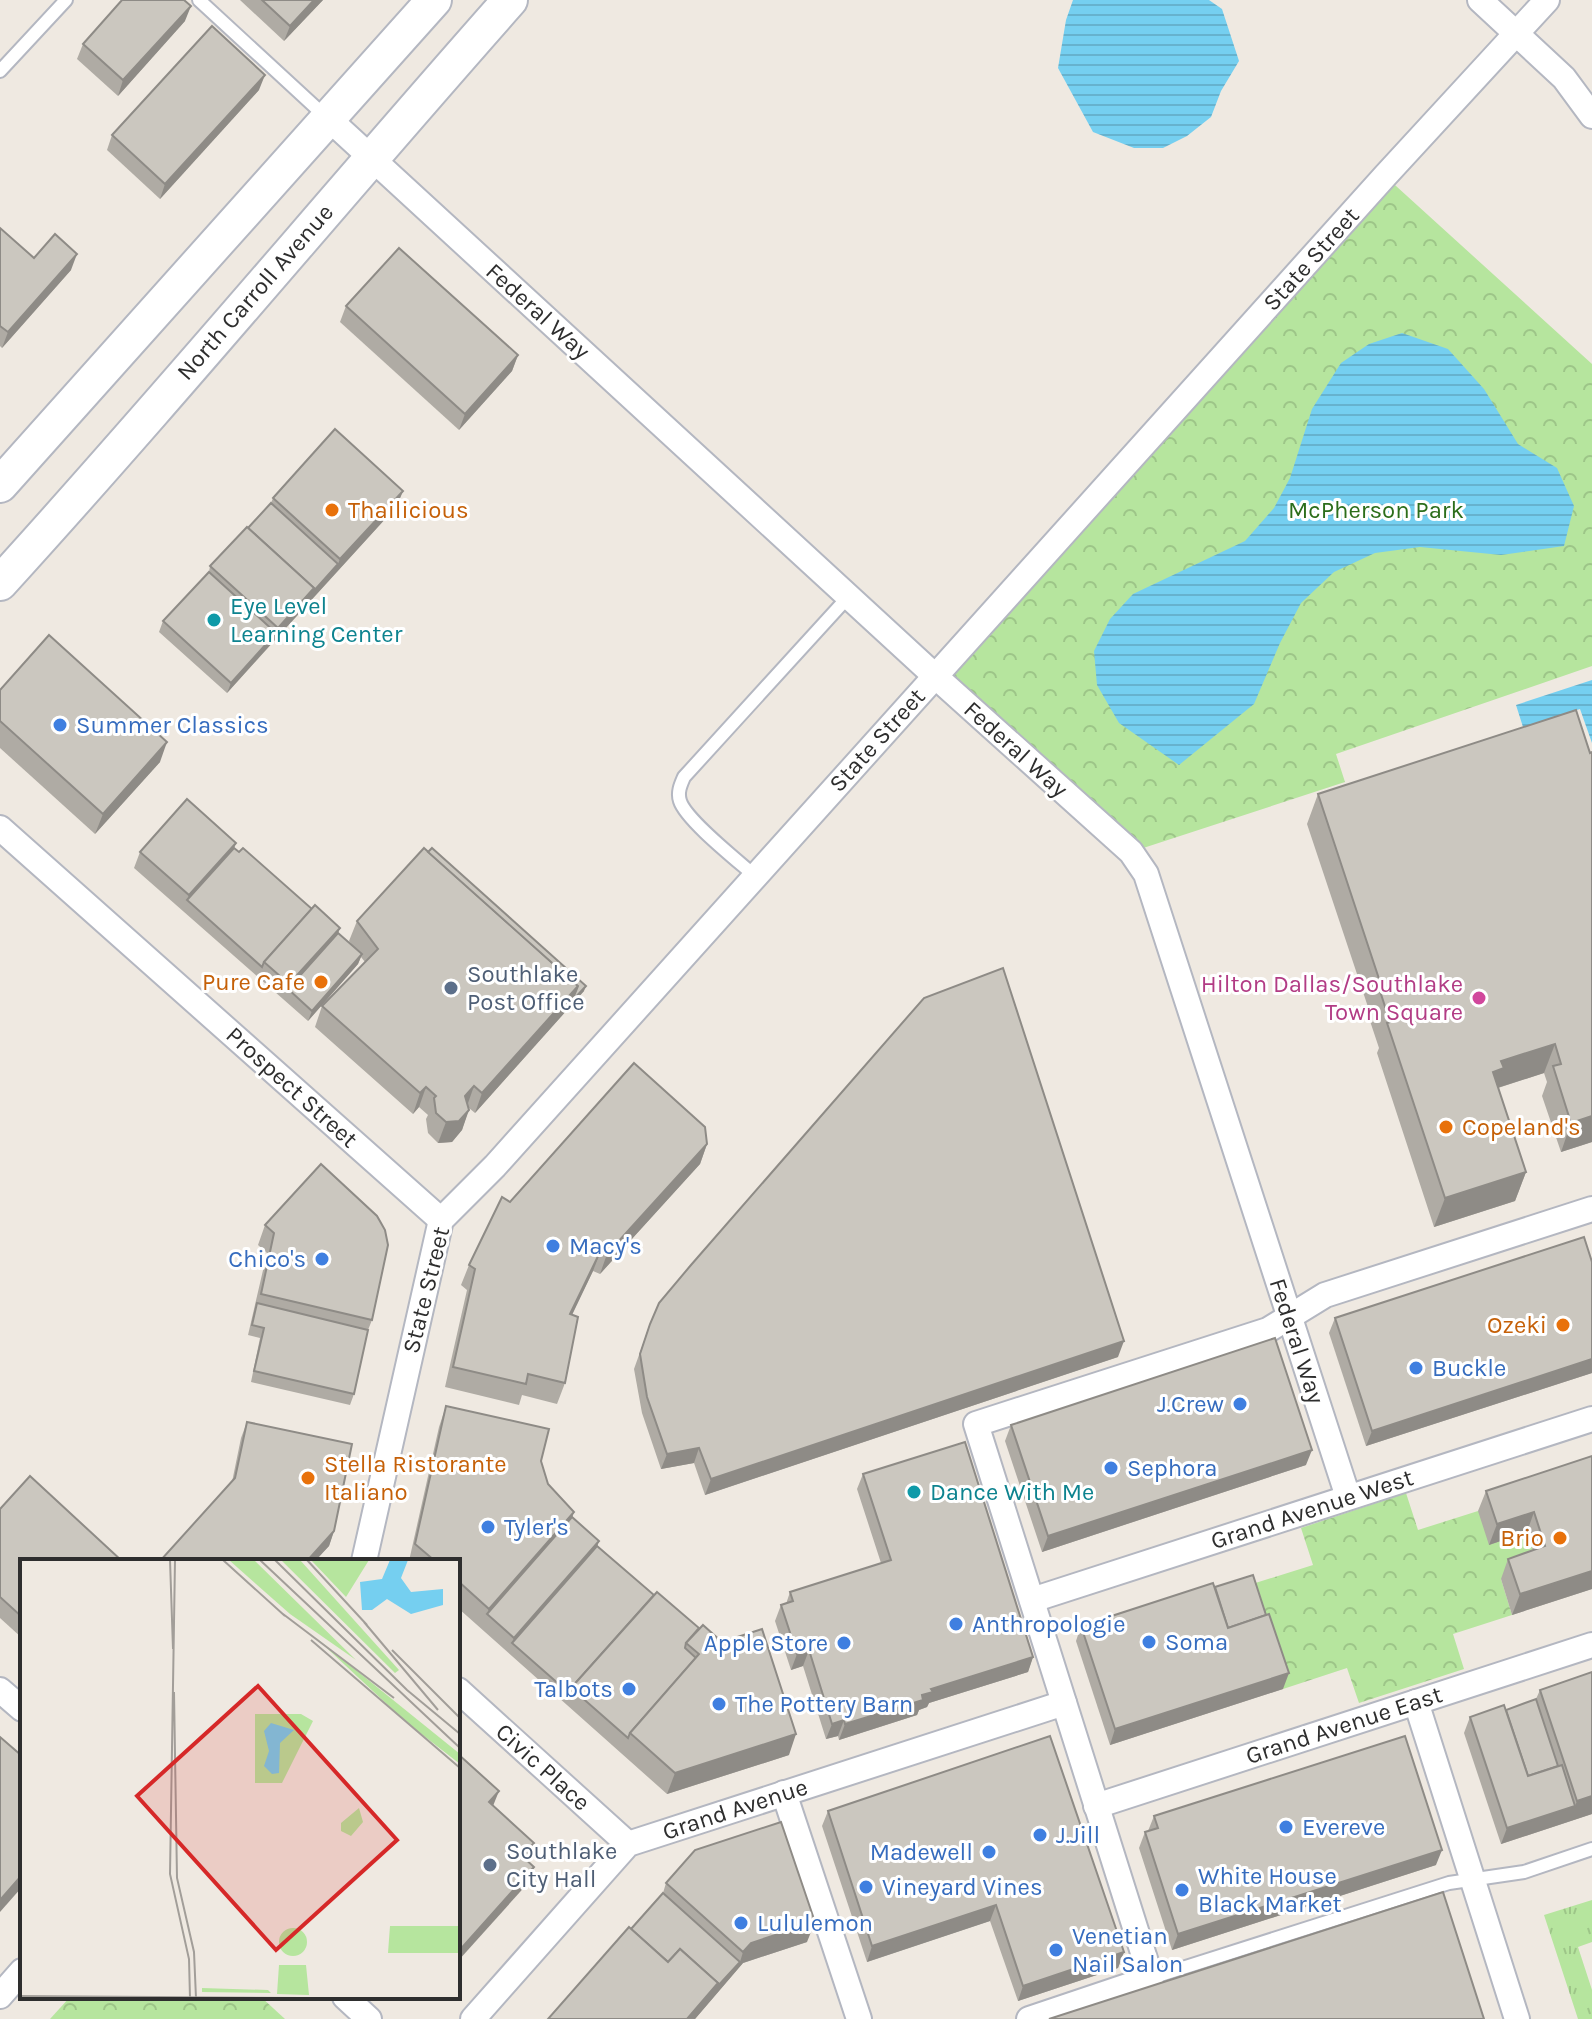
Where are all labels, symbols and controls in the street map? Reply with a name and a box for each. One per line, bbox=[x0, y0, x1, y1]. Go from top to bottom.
street label: North Carroll Avenue bbox=[171, 198, 339, 386]
street label: State Street bbox=[1257, 201, 1365, 317]
street label: Federal Way bbox=[480, 257, 596, 365]
place label: Thailicious bbox=[348, 496, 469, 524]
park label: McPherson Park bbox=[1288, 496, 1464, 524]
marker: Thailicious bbox=[323, 501, 341, 519]
place label: Eye Level Learning Center bbox=[230, 592, 403, 648]
marker: Eye Level Learning Center bbox=[205, 611, 223, 629]
street label: State Street bbox=[823, 682, 931, 798]
street label: Federal Way bbox=[958, 695, 1074, 803]
place label: Summer Classics bbox=[76, 711, 269, 739]
marker: Summer Classics bbox=[51, 716, 69, 734]
place label: Southlake Post Office bbox=[467, 960, 585, 1016]
place label: Pure Cafe bbox=[202, 968, 305, 996]
place label: Hilton Dallas/Southlake Town Square bbox=[1201, 970, 1463, 1026]
marker: Pure Cafe bbox=[312, 973, 330, 991]
marker: Southlake Post Office bbox=[442, 979, 460, 997]
marker: Hilton Dallas/Southlake Town Square bbox=[1470, 989, 1488, 1007]
street label: Prospect Street bbox=[221, 1021, 363, 1153]
place label: Copeland's bbox=[1462, 1113, 1581, 1141]
marker: Copeland's bbox=[1437, 1118, 1455, 1136]
street label: State Street bbox=[397, 1224, 455, 1356]
place label: Macy's bbox=[569, 1232, 642, 1260]
marker: Macy's bbox=[544, 1237, 562, 1255]
place label: Chico's bbox=[228, 1245, 306, 1273]
marker: Chico's bbox=[313, 1250, 331, 1268]
street label: Federal Way bbox=[1264, 1275, 1330, 1407]
place label: Ozeki bbox=[1487, 1311, 1547, 1339]
marker: Ozeki bbox=[1554, 1316, 1572, 1334]
place label: Buckle bbox=[1432, 1354, 1506, 1382]
marker: Buckle bbox=[1407, 1359, 1425, 1377]
place label: J.Crew bbox=[1157, 1390, 1224, 1418]
marker: J.Crew bbox=[1231, 1395, 1249, 1413]
place label: Stella Ristorante Italiano bbox=[324, 1450, 507, 1506]
place label: Sephora bbox=[1127, 1454, 1217, 1482]
marker: Sephora bbox=[1102, 1459, 1120, 1477]
street label: Grand Avenue West bbox=[1207, 1463, 1417, 1555]
marker: Stella Ristorante Italiano bbox=[299, 1469, 317, 1487]
place label: Dance With Me bbox=[930, 1478, 1094, 1506]
marker: Dance With Me bbox=[905, 1483, 923, 1501]
place label: Tyler's bbox=[504, 1513, 569, 1541]
marker: Tyler's bbox=[479, 1518, 497, 1536]
place label: Brio bbox=[1500, 1524, 1544, 1552]
marker: Brio bbox=[1551, 1529, 1569, 1547]
inset map bbox=[20, 1559, 460, 1999]
place label: Anthropologie bbox=[972, 1610, 1126, 1638]
marker: Anthropologie bbox=[947, 1615, 965, 1633]
place label: Soma bbox=[1165, 1628, 1228, 1656]
place label: Apple Store bbox=[704, 1629, 828, 1657]
marker: Soma bbox=[1140, 1633, 1158, 1651]
marker: Apple Store bbox=[835, 1634, 853, 1652]
place label: Talbots bbox=[534, 1675, 613, 1703]
marker: Talbots bbox=[620, 1680, 638, 1698]
street label: Grand Avenue East bbox=[1242, 1680, 1446, 1770]
place label: The Pottery Barn bbox=[735, 1690, 913, 1718]
marker: The Pottery Barn bbox=[710, 1695, 728, 1713]
street label: Civic Place bbox=[490, 1717, 596, 1817]
street label: Grand Avenue bbox=[659, 1772, 811, 1846]
place label: Evereve bbox=[1302, 1813, 1385, 1841]
marker: Evereve bbox=[1277, 1818, 1295, 1836]
place label: J.Jill bbox=[1056, 1821, 1100, 1849]
marker: J.Jill bbox=[1031, 1826, 1049, 1844]
place label: Southlake City Hall bbox=[506, 1837, 617, 1893]
place label: Madewell bbox=[870, 1838, 973, 1866]
marker: Madewell bbox=[980, 1843, 998, 1861]
marker: Southlake City Hall bbox=[481, 1856, 499, 1874]
place label: White House Black Market bbox=[1198, 1862, 1342, 1918]
place label: Vineyard Vines bbox=[882, 1873, 1043, 1901]
marker: Vineyard Vines bbox=[857, 1878, 875, 1896]
marker: White House Black Market bbox=[1173, 1881, 1191, 1899]
place label: Lululemon bbox=[757, 1909, 873, 1937]
marker: Lululemon bbox=[732, 1914, 750, 1932]
place label: Venetian Nail Salon bbox=[1072, 1922, 1183, 1978]
marker: Venetian Nail Salon bbox=[1047, 1941, 1065, 1959]

